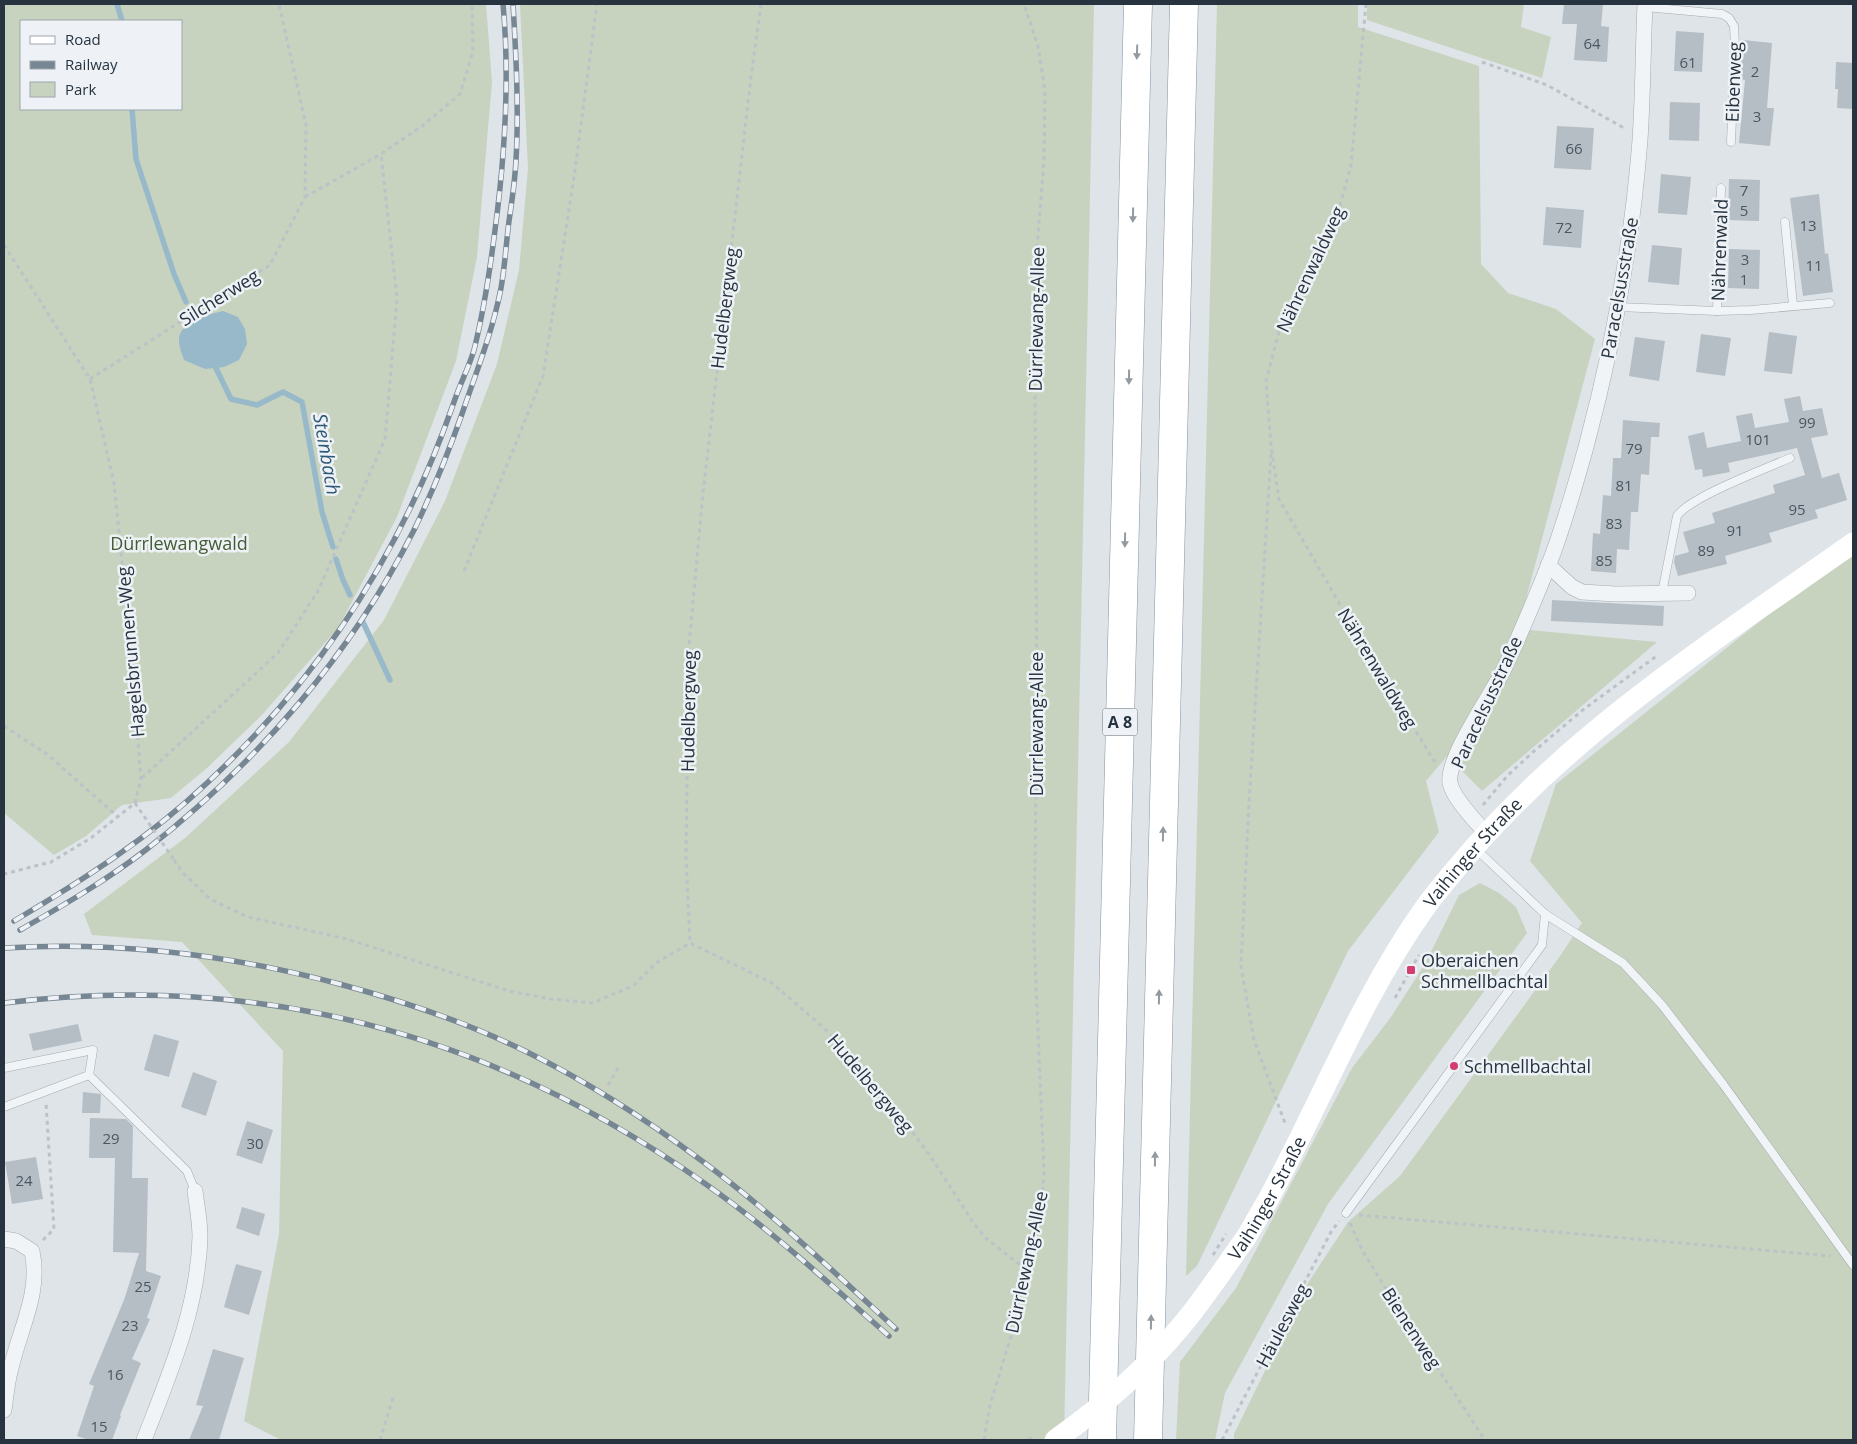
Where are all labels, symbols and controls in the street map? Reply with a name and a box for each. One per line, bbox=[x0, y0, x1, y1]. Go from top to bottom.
legend bbox=[20, 20, 182, 110]
text: Road bbox=[65, 29, 101, 49]
house number: 64 bbox=[1583, 33, 1601, 53]
street label: Eibenweg bbox=[1720, 41, 1746, 123]
one-way arrow bbox=[1133, 45, 1141, 61]
house number: 61 bbox=[1679, 52, 1697, 72]
text: Railway bbox=[65, 54, 118, 74]
house number: 2 bbox=[1751, 61, 1759, 81]
text: Park bbox=[65, 79, 96, 99]
house number: 3 bbox=[1753, 106, 1761, 126]
house number: 66 bbox=[1565, 138, 1583, 158]
house number: 7 bbox=[1740, 180, 1748, 200]
street label: Nährenwald bbox=[1705, 198, 1733, 302]
house number: 5 bbox=[1740, 200, 1748, 220]
street label: Nährenwaldweg bbox=[1270, 202, 1350, 336]
one-way arrow bbox=[1129, 207, 1137, 223]
street label: Paracelsusstraße bbox=[1595, 215, 1643, 361]
house number: 13 bbox=[1799, 215, 1817, 235]
house number: 72 bbox=[1555, 217, 1573, 237]
street label: Hudelbergweg bbox=[705, 246, 743, 370]
street label: Dürrlewang-Allee bbox=[1023, 246, 1049, 392]
house number: 3 bbox=[1741, 249, 1749, 269]
house number: 11 bbox=[1805, 255, 1823, 275]
street label: Silcherweg bbox=[175, 263, 264, 331]
house number: 1 bbox=[1740, 269, 1748, 289]
one-way arrow bbox=[1125, 370, 1133, 386]
water label: Steinbach bbox=[307, 411, 347, 497]
house number: 99 bbox=[1798, 412, 1816, 432]
house number: 101 bbox=[1745, 429, 1771, 449]
house number: 79 bbox=[1625, 438, 1643, 458]
house number: 81 bbox=[1615, 475, 1633, 495]
house number: 95 bbox=[1788, 499, 1806, 519]
house number: 83 bbox=[1605, 513, 1623, 533]
house number: 91 bbox=[1726, 520, 1744, 540]
park label: Dürrlewangwald bbox=[110, 531, 248, 555]
one-way arrow bbox=[1121, 532, 1129, 548]
house number: 89 bbox=[1697, 540, 1715, 560]
house number: 85 bbox=[1595, 550, 1613, 570]
street label: Hagelsbrunnen-Weg bbox=[111, 565, 149, 738]
street label: Nährenwaldweg bbox=[1333, 603, 1424, 733]
street label: Paracelsusstraße bbox=[1445, 632, 1527, 772]
street label: Hudelbergweg bbox=[675, 650, 701, 772]
street label: Dürrlewang-Allee bbox=[1024, 652, 1048, 796]
road number: A 8 bbox=[1102, 709, 1138, 736]
street label: Vaihinger Straße bbox=[1417, 792, 1527, 912]
one-way arrow bbox=[1160, 826, 1168, 842]
place label: Oberaichen Schmellbachtal bbox=[1421, 948, 1548, 993]
marker: Oberaichen Schmellbachtal bbox=[1405, 964, 1417, 976]
one-way arrow bbox=[1155, 988, 1163, 1004]
street label: Hudelbergweg bbox=[823, 1029, 920, 1138]
place label: Schmellbachtal bbox=[1464, 1054, 1591, 1078]
marker: Schmellbachtal bbox=[1448, 1060, 1460, 1072]
house number: 29 bbox=[102, 1128, 120, 1148]
street label: Vaihinger Straße bbox=[1222, 1132, 1311, 1265]
house number: 30 bbox=[246, 1133, 264, 1153]
one-way arrow bbox=[1151, 1151, 1159, 1167]
house number: 24 bbox=[15, 1170, 33, 1190]
street label: Dürrlewang-Allee bbox=[999, 1189, 1053, 1335]
house number: 25 bbox=[134, 1276, 152, 1296]
street label: Häulesweg bbox=[1250, 1279, 1314, 1371]
street label: Bienenweg bbox=[1377, 1283, 1447, 1373]
one-way arrow bbox=[1147, 1313, 1155, 1329]
house number: 23 bbox=[121, 1315, 139, 1335]
house number: 16 bbox=[106, 1364, 124, 1384]
house number: 15 bbox=[90, 1416, 108, 1436]

